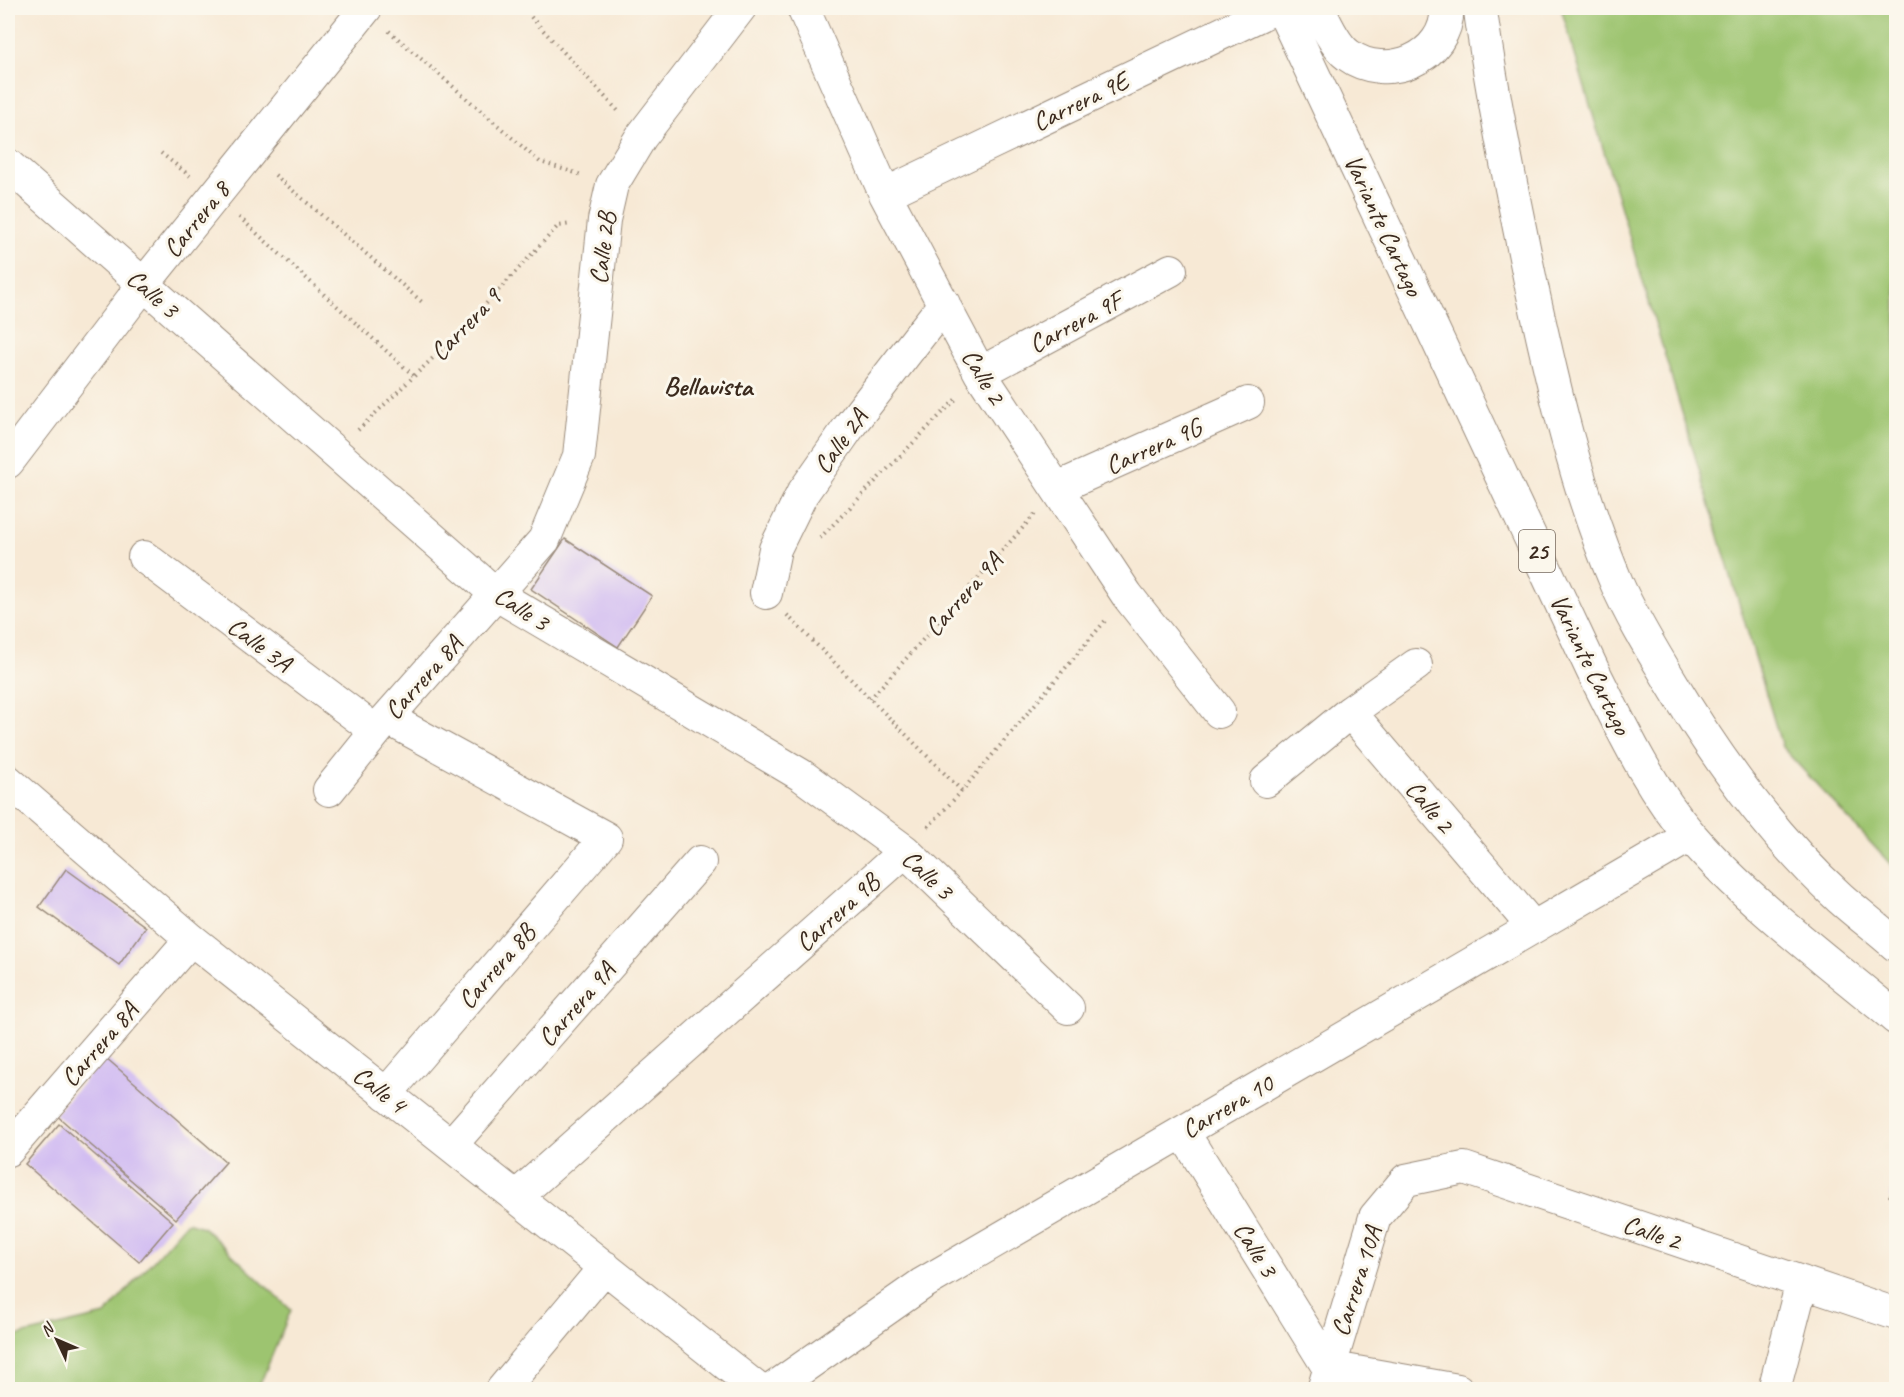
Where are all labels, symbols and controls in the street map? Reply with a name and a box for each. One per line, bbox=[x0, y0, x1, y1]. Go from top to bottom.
street label: Carrera 9E bbox=[1027, 63, 1136, 139]
street label: Variante Cartago bbox=[1336, 149, 1431, 303]
street label: Carrera 8 bbox=[156, 173, 239, 264]
street label: Calle 2B bbox=[582, 209, 623, 286]
street label: Calle 3 bbox=[120, 262, 187, 327]
street label: Carrera 9 bbox=[423, 279, 510, 368]
street label: Carrera 9F bbox=[1023, 282, 1132, 361]
street label: Calle 2 bbox=[954, 343, 1014, 412]
district label: Bellavista bbox=[664, 369, 754, 403]
street label: Calle 2A bbox=[806, 401, 876, 480]
street label: Carrera 9G bbox=[1100, 409, 1209, 482]
road number: 25 bbox=[1519, 530, 1555, 572]
street label: Carrera 9A bbox=[917, 544, 1011, 643]
street label: Calle 3 bbox=[488, 579, 557, 640]
street label: Variante Cartago bbox=[1542, 588, 1640, 742]
street label: Calle 3A bbox=[221, 610, 300, 680]
street label: Carrera 8A bbox=[377, 627, 471, 726]
street label: Calle 2 bbox=[1398, 773, 1463, 841]
street label: Calle 3 bbox=[895, 842, 962, 908]
street label: Carrera 9B bbox=[788, 865, 887, 959]
street label: Carrera 8B bbox=[450, 916, 543, 1016]
street label: Carrera 9A bbox=[531, 954, 624, 1054]
street label: Carrera 8A bbox=[54, 994, 147, 1094]
street label: Calle 4 bbox=[346, 1058, 415, 1122]
street label: Carrera 10 bbox=[1175, 1066, 1281, 1146]
street label: Calle 2 bbox=[1619, 1207, 1687, 1258]
street label: Calle 3 bbox=[1226, 1216, 1286, 1285]
street label: Carrera 10A bbox=[1323, 1220, 1390, 1340]
north arrow bbox=[27, 1310, 87, 1370]
text: N bbox=[36, 1318, 60, 1341]

